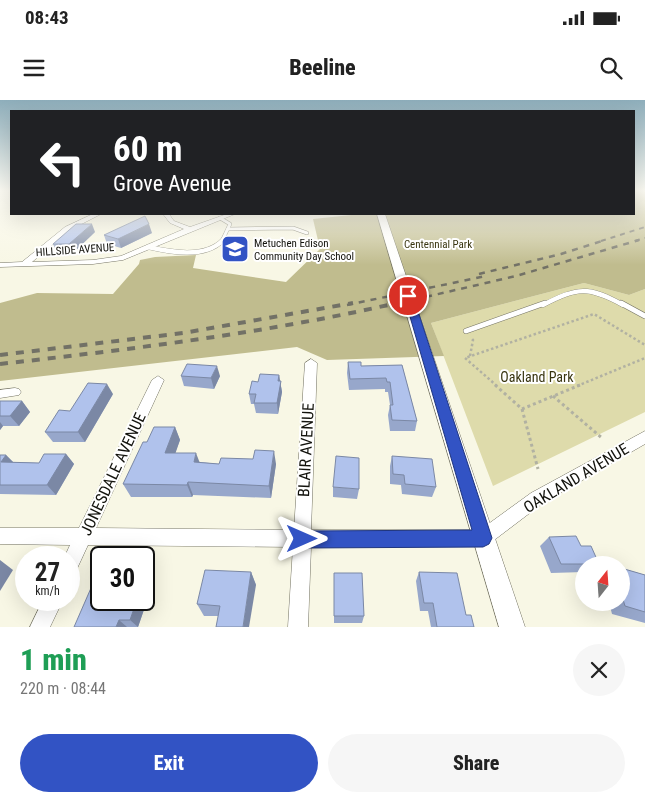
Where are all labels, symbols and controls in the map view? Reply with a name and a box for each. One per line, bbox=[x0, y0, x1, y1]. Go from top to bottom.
text: 08:43 bbox=[25, 6, 69, 29]
icon: menu bbox=[20, 54, 48, 82]
icon: search bbox=[597, 54, 625, 82]
text: Beeline bbox=[289, 55, 356, 80]
text: 60 m bbox=[113, 129, 182, 170]
icon: left bbox=[30, 130, 95, 195]
text: Grove Avenue bbox=[113, 171, 231, 196]
school or university icon: Metuchen Edison Community Day School bbox=[220, 234, 250, 264]
place label: Metuchen Edison Community Day School bbox=[254, 237, 354, 263]
park label: Centennial Park bbox=[404, 238, 472, 251]
street label: HILLSIDE AVENUE bbox=[35, 241, 115, 259]
pin bbox=[387, 275, 429, 317]
icon: arrive bbox=[394, 282, 422, 310]
park label: Oakland Park bbox=[500, 369, 574, 385]
street label: BLAIR AVENUE bbox=[294, 402, 318, 498]
street label: JONESDALE AVENUE bbox=[76, 410, 150, 538]
street label: OAKLAND AVENUE bbox=[520, 439, 632, 517]
position arrow bbox=[275, 512, 327, 564]
speed limit sign: 30 bbox=[90, 546, 155, 611]
north arrow bbox=[575, 556, 630, 611]
map controls bbox=[575, 556, 630, 611]
text: 27 bbox=[35, 558, 60, 587]
text: km/h bbox=[35, 584, 60, 598]
text: 1 min bbox=[20, 642, 87, 677]
button: close bbox=[573, 644, 625, 696]
text: 220 m · 08:44 bbox=[20, 679, 106, 698]
button: Exit bbox=[20, 734, 318, 792]
button: Share bbox=[328, 734, 625, 792]

